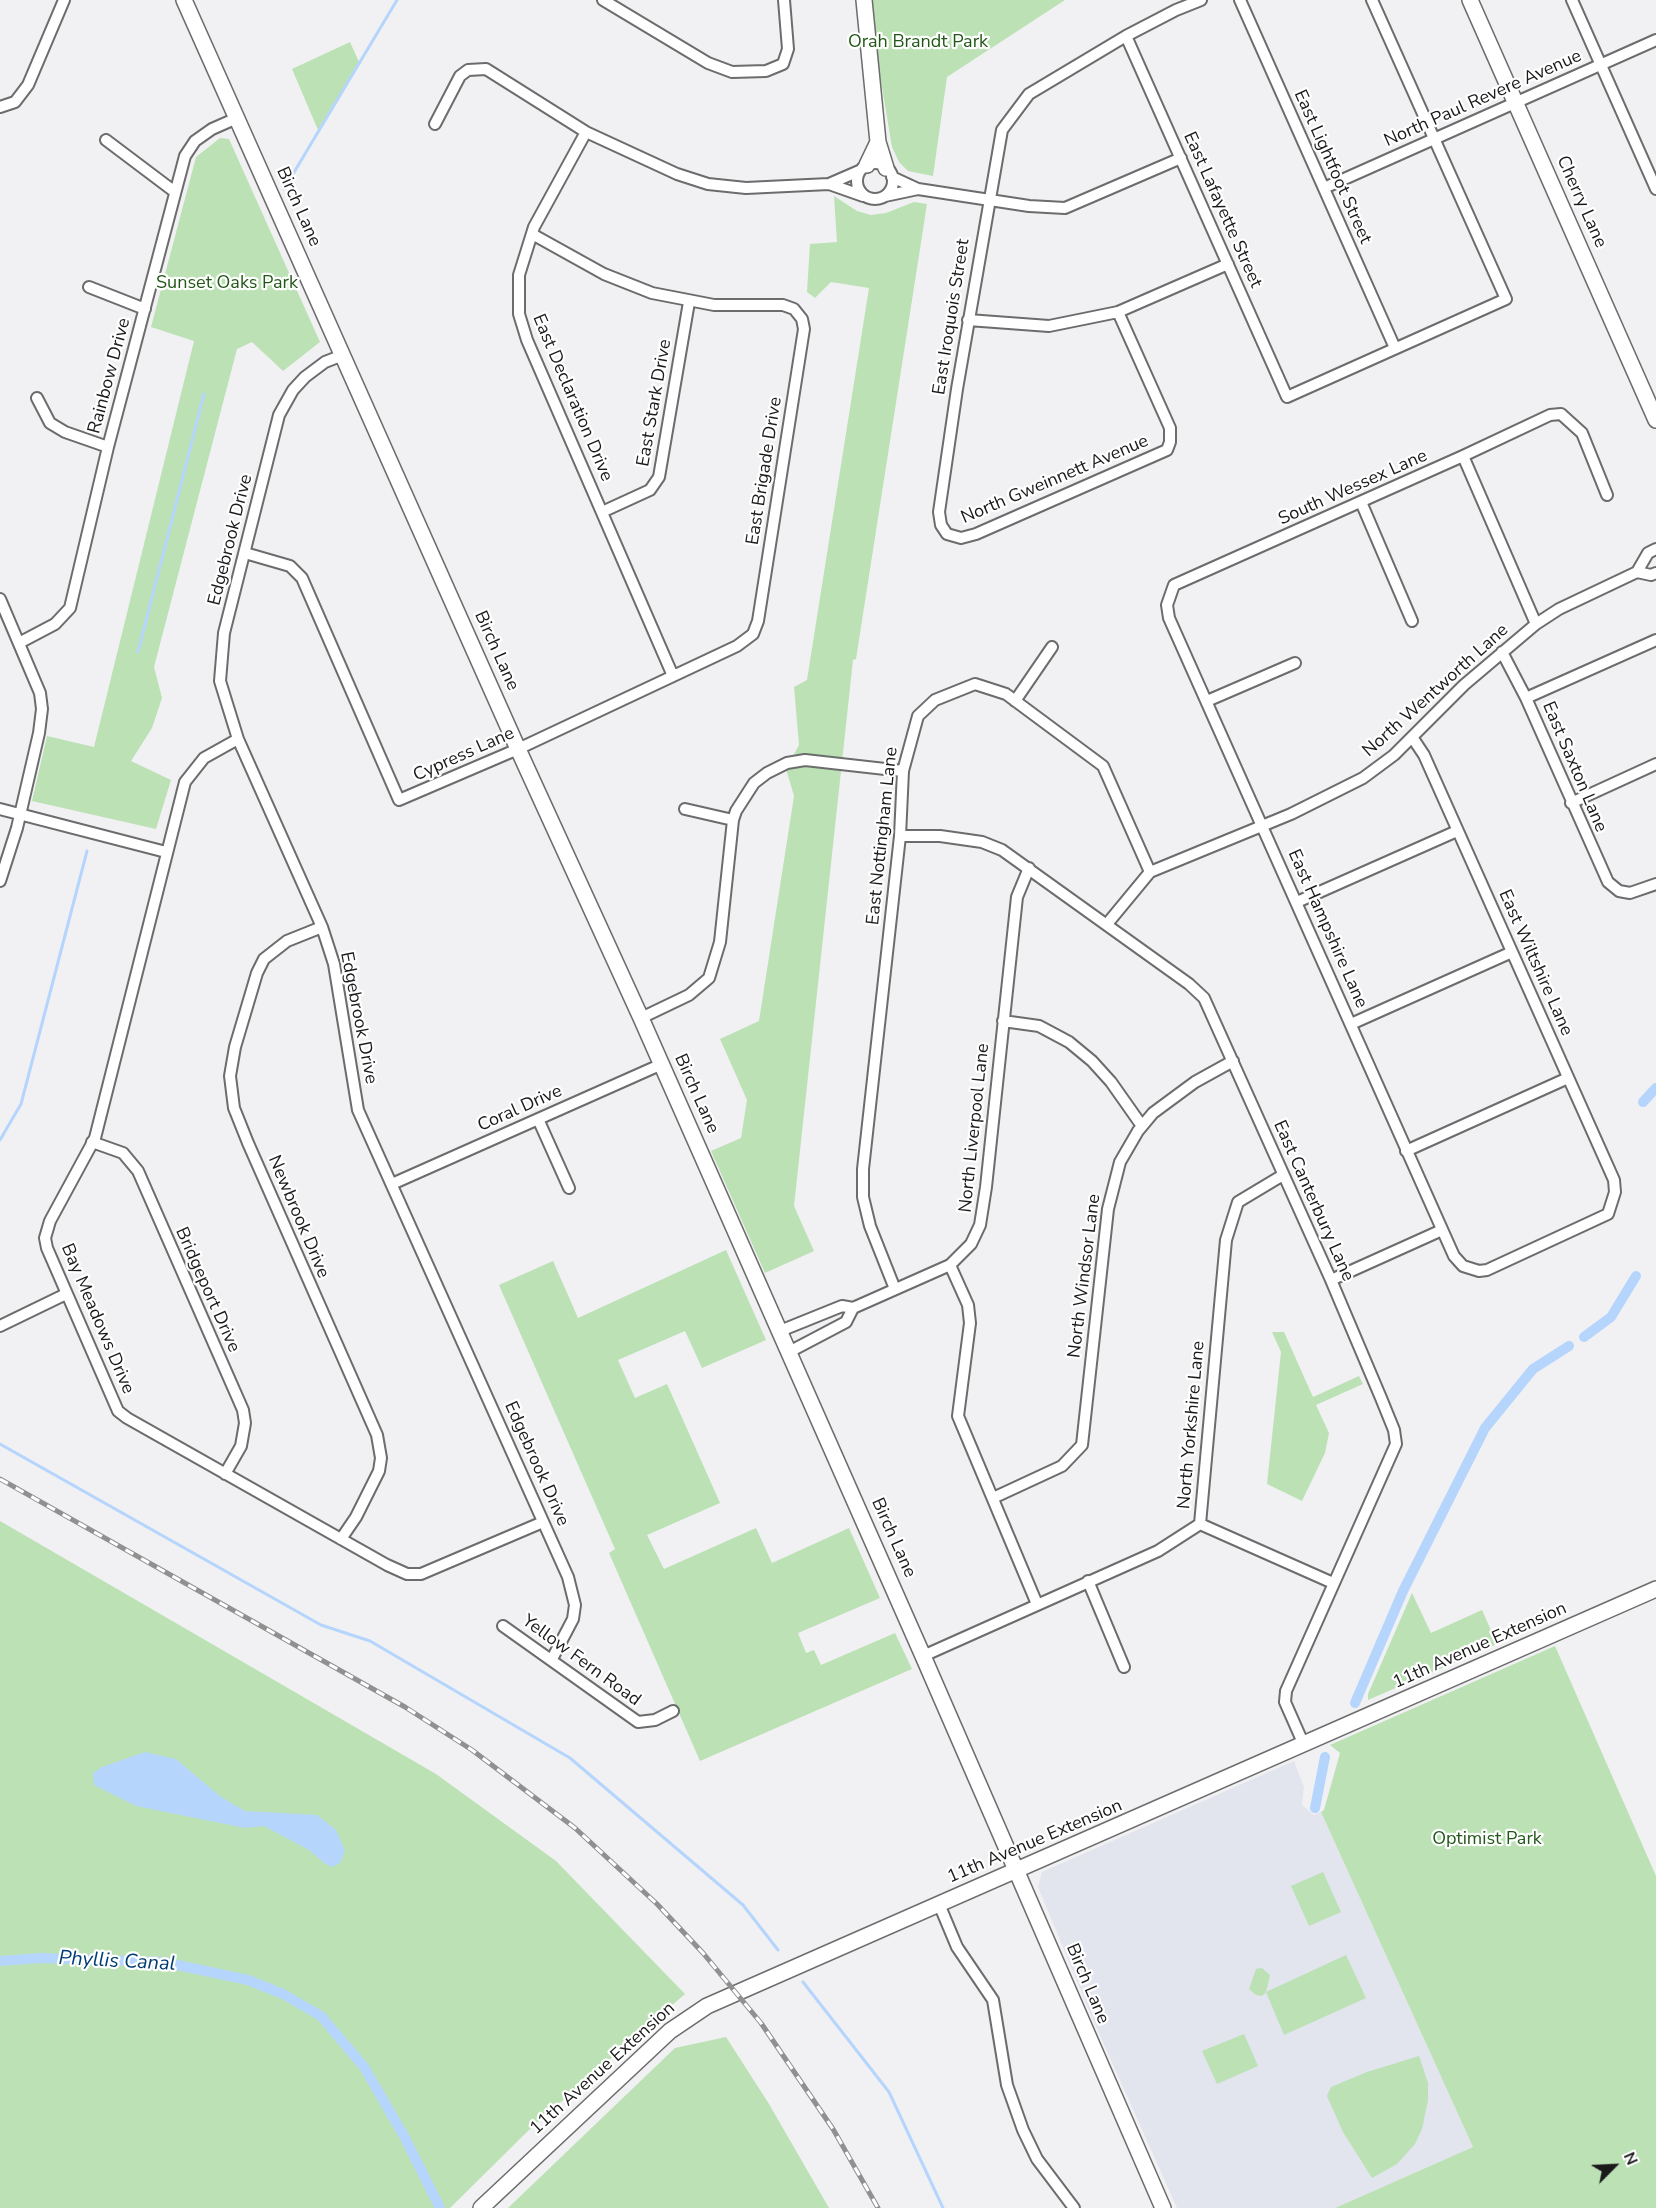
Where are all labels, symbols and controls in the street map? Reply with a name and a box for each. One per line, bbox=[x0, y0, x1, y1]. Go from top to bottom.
park label: Orah Brandt Park bbox=[848, 32, 988, 54]
street label: North Paul Revere Avenue bbox=[1381, 46, 1585, 152]
street label: East Lightfoot Street bbox=[1288, 87, 1376, 247]
street label: East Lafayette Street bbox=[1178, 129, 1266, 291]
street label: Cherry Lane bbox=[1551, 153, 1611, 251]
street label: Birch Lane bbox=[271, 164, 325, 250]
street label: East Iroquois Street bbox=[929, 238, 975, 396]
park label: Sunset Oaks Park bbox=[156, 273, 298, 295]
street label: East Declaration Drive bbox=[527, 311, 617, 485]
street label: Rainbow Drive bbox=[84, 316, 136, 436]
street label: East Stark Drive bbox=[633, 338, 677, 468]
street label: East Brigade Drive bbox=[743, 395, 787, 547]
street label: North Gweinnett Avenue bbox=[958, 431, 1152, 529]
street label: South Wessex Lane bbox=[1275, 445, 1431, 531]
street label: Edgebrook Drive bbox=[204, 472, 258, 608]
street label: Birch Lane bbox=[469, 608, 523, 694]
street label: North Wentworth Lane bbox=[1359, 620, 1513, 762]
street label: East Saxton Lane bbox=[1537, 699, 1611, 835]
street label: Cypress Lane bbox=[410, 723, 518, 787]
street label: East Nottingham Lane bbox=[863, 746, 903, 926]
street label: East Hampshire Lane bbox=[1282, 846, 1372, 1012]
street label: East Wiltshire Lane bbox=[1493, 887, 1577, 1039]
street label: Edgebrook Drive bbox=[335, 950, 381, 1086]
street label: North Liverpool Lane bbox=[955, 1042, 995, 1214]
street label: Birch Lane bbox=[669, 1051, 723, 1137]
street label: Coral Drive bbox=[474, 1081, 566, 1137]
street label: East Canterbury Lane bbox=[1268, 1117, 1358, 1285]
street label: Newbrook Drive bbox=[262, 1152, 334, 1282]
street label: North Windsor Lane bbox=[1064, 1193, 1106, 1359]
street label: Bridgeport Drive bbox=[170, 1224, 244, 1356]
street label: Bay Meadows Drive bbox=[56, 1241, 138, 1397]
street label: North Yorkshire Lane bbox=[1174, 1340, 1210, 1510]
street label: Edgebrook Drive bbox=[499, 1398, 573, 1530]
street label: Birch Lane bbox=[866, 1495, 920, 1581]
street label: 11th Avenue Extension bbox=[1390, 1598, 1570, 1694]
street label: Yellow Fern Road bbox=[517, 1611, 645, 1711]
street label: 11th Avenue Extension bbox=[944, 1795, 1126, 1889]
park label: Optimist Park bbox=[1432, 1829, 1542, 1851]
street label: Birch Lane bbox=[1060, 1941, 1114, 2027]
water label: Phyllis Canal bbox=[58, 1947, 176, 1977]
street label: 11th Avenue Extension bbox=[526, 1998, 680, 2140]
north arrow bbox=[1584, 2136, 1644, 2196]
text: N bbox=[1618, 2149, 1643, 2169]

